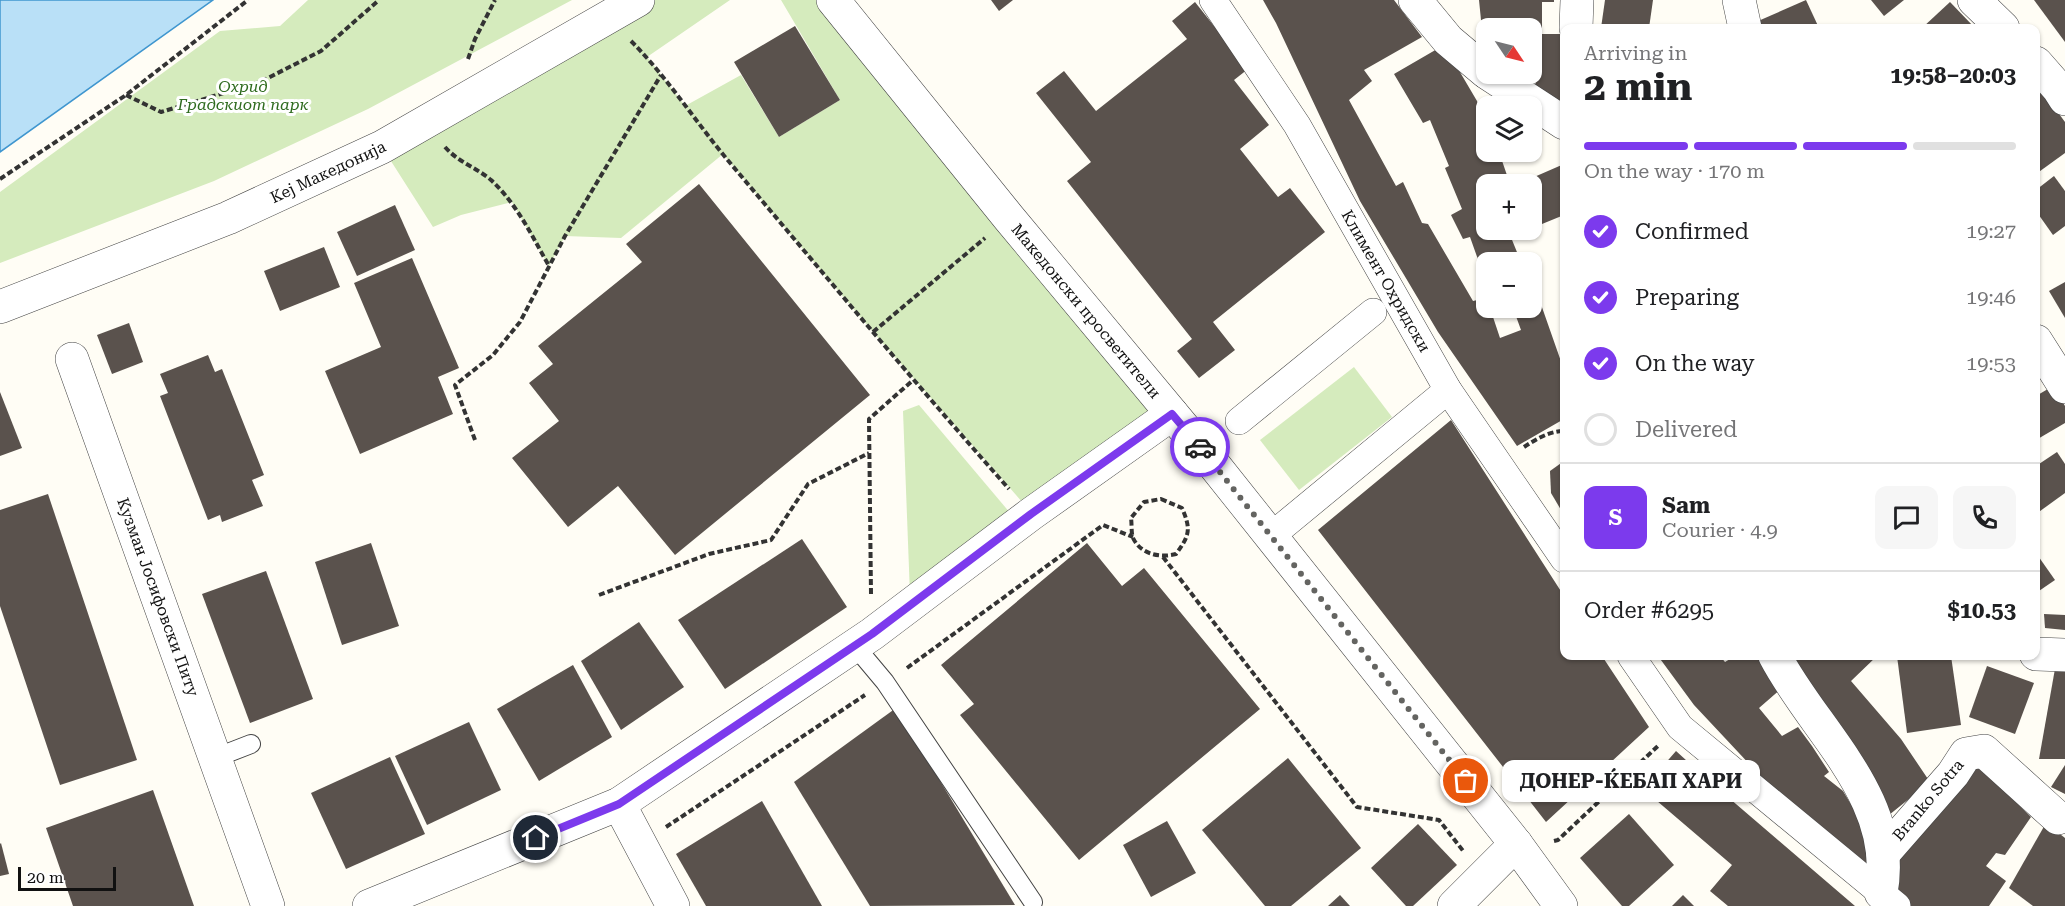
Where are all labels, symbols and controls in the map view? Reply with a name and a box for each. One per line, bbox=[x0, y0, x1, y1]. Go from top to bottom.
north arrow bbox=[1476, 18, 1542, 84]
map controls bbox=[1476, 18, 1542, 318]
text: Arriving in bbox=[1584, 41, 1687, 65]
text: 19:58–20:03 bbox=[1890, 63, 2016, 88]
text: 2 min bbox=[1584, 64, 1692, 110]
park label: Охрид Градскиот парк bbox=[177, 77, 309, 114]
button: layers bbox=[1476, 96, 1542, 162]
street label: Кеј Македонија bbox=[267, 137, 389, 207]
text: On the way · 170 m bbox=[1584, 159, 1765, 183]
button: + bbox=[1476, 174, 1542, 240]
street label: Климент Охридски bbox=[1338, 207, 1435, 356]
icon: check bbox=[1584, 215, 1617, 248]
text: Confirmed bbox=[1635, 219, 1749, 244]
text: 19:27 bbox=[1966, 219, 2016, 243]
street label: Македонски просветители bbox=[1007, 220, 1165, 402]
button: − bbox=[1476, 252, 1542, 318]
icon: check bbox=[1584, 281, 1617, 314]
text: Preparing bbox=[1635, 285, 1739, 310]
text: 19:46 bbox=[1966, 285, 2016, 309]
icon: check bbox=[1584, 347, 1617, 380]
text: On the way bbox=[1635, 351, 1755, 376]
text: 19:53 bbox=[1966, 351, 2016, 375]
courier bbox=[1170, 417, 1230, 477]
text: Delivered bbox=[1635, 417, 1737, 442]
icon: car bbox=[1184, 431, 1217, 464]
button: chat bbox=[1875, 486, 1938, 549]
button: phone bbox=[1953, 486, 2016, 549]
text: Sam bbox=[1662, 493, 1710, 518]
street label: Кузман Јосифовски Питу bbox=[113, 495, 203, 699]
text: S bbox=[1609, 505, 1622, 530]
text: Courier · 4.9 bbox=[1662, 518, 1778, 542]
text: Order #6295 bbox=[1584, 598, 1714, 623]
text: $10.53 bbox=[1947, 598, 2016, 623]
pin bbox=[1440, 755, 1491, 806]
street label: Branko Sotra bbox=[1888, 755, 1968, 845]
callout: ДОНЕР-ЌЕБАП ХАРИ bbox=[1502, 760, 1760, 802]
icon: bag bbox=[1449, 764, 1482, 797]
text: ДОНЕР-ЌЕБАП ХАРИ bbox=[1520, 769, 1742, 793]
pin bbox=[510, 812, 561, 863]
icon: home bbox=[519, 821, 552, 854]
scale bar bbox=[18, 864, 116, 892]
text: 20 m bbox=[27, 868, 64, 887]

